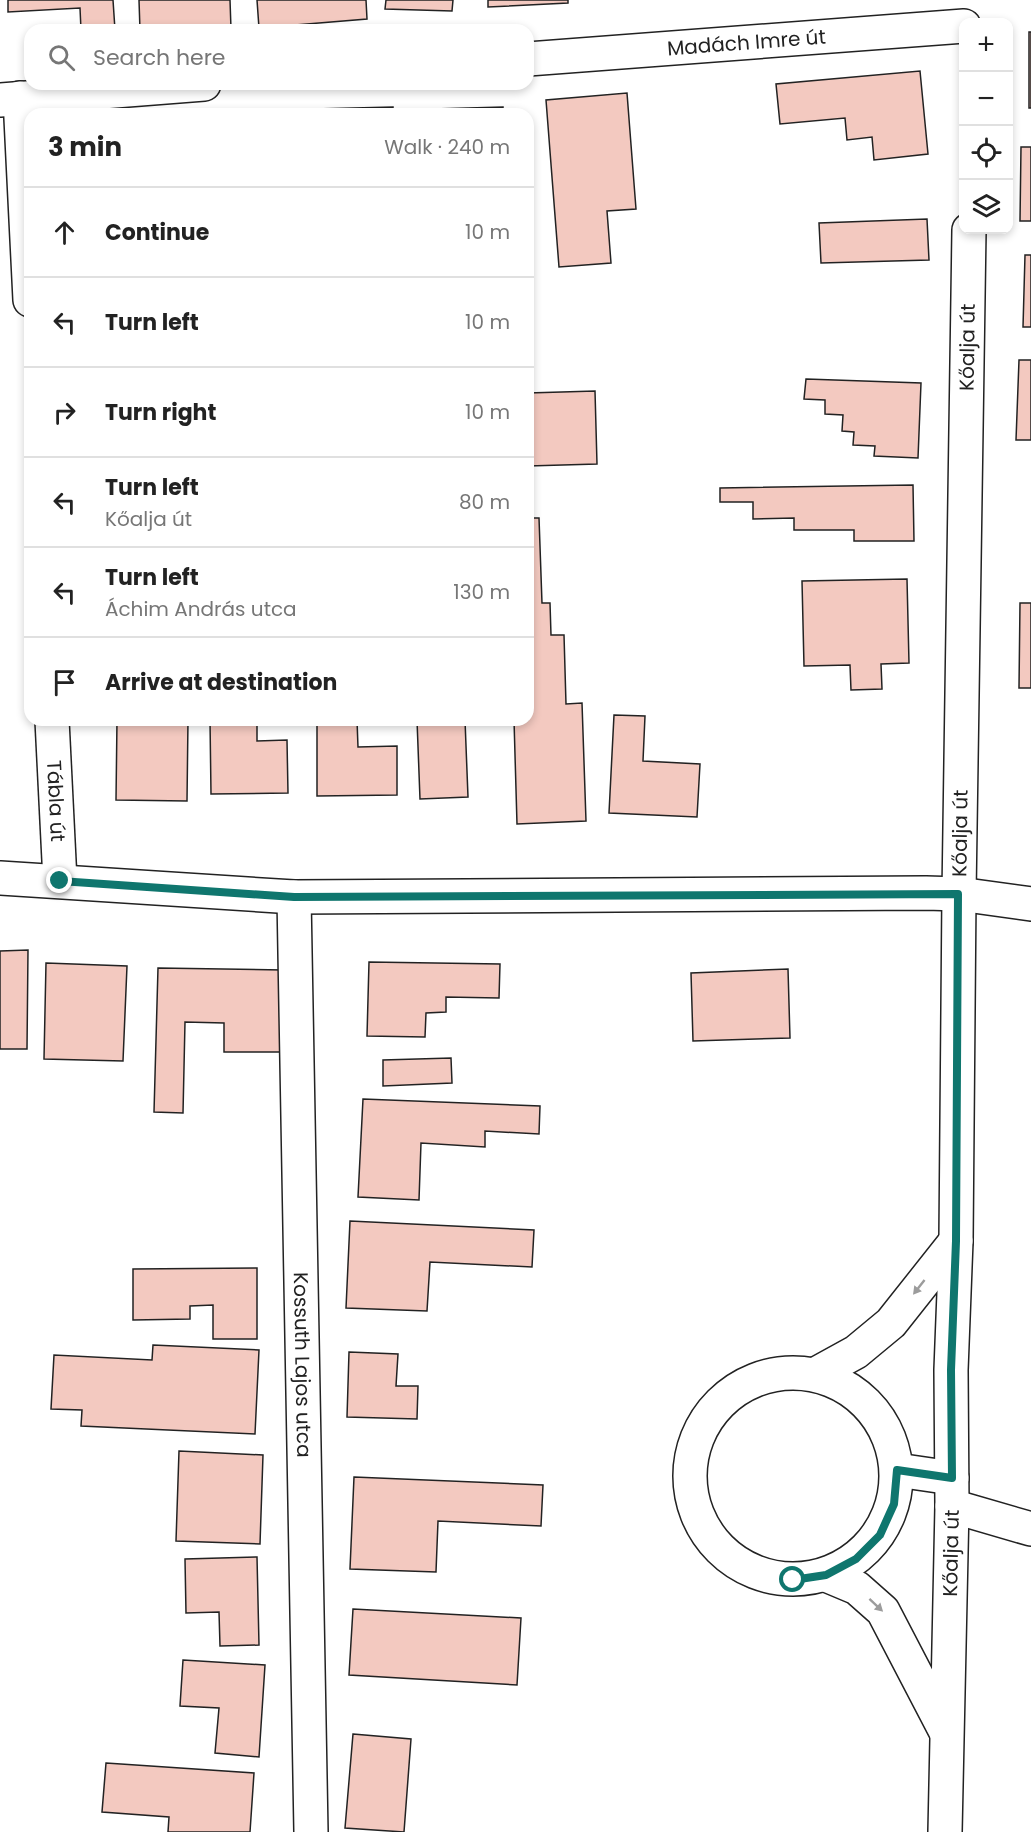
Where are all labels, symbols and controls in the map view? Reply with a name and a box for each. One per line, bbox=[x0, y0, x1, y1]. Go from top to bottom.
map controls bbox=[959, 18, 1013, 234]
button: + bbox=[959, 18, 1013, 72]
street label: Madách Imre út bbox=[666, 23, 827, 62]
search box bbox=[24, 24, 534, 90]
icon: search bbox=[45, 41, 78, 74]
text: Search here bbox=[93, 42, 226, 73]
button: − bbox=[959, 72, 1013, 126]
button: locate bbox=[959, 126, 1013, 180]
text: 3 min bbox=[48, 129, 122, 165]
text: Walk · 240 m bbox=[384, 133, 510, 161]
button: layers bbox=[959, 180, 1013, 234]
icon: ahead bbox=[48, 216, 81, 249]
text: Continue bbox=[105, 217, 209, 248]
text: 10 m bbox=[465, 218, 510, 246]
street label: Kőalja út bbox=[953, 303, 982, 391]
icon: left bbox=[48, 306, 81, 339]
text: Turn left bbox=[105, 307, 199, 338]
text: 10 m bbox=[465, 308, 510, 336]
icon: right bbox=[48, 396, 81, 429]
text: Turn right bbox=[105, 397, 216, 428]
text: 10 m bbox=[465, 398, 510, 426]
text: Turn left bbox=[105, 472, 199, 503]
icon: left bbox=[48, 486, 81, 519]
text: 80 m bbox=[459, 488, 510, 516]
text: Kőalja út bbox=[105, 505, 192, 533]
text: Turn left bbox=[105, 562, 199, 593]
icon: left bbox=[48, 576, 81, 609]
text: 130 m bbox=[453, 578, 510, 606]
text: Áchim András utca bbox=[105, 595, 297, 623]
icon: arrive bbox=[48, 666, 81, 699]
text: Arrive at destination bbox=[105, 667, 337, 698]
street label: Tábla út bbox=[40, 759, 72, 842]
street label: Kőalja út bbox=[945, 789, 975, 877]
route end bbox=[46, 867, 72, 893]
street label: Kossuth Lajos utca bbox=[287, 1272, 318, 1458]
one-way arrow bbox=[913, 1279, 926, 1295]
street label: Kőalja út bbox=[936, 1509, 966, 1597]
route start bbox=[779, 1566, 805, 1592]
one-way arrow bbox=[868, 1597, 882, 1611]

